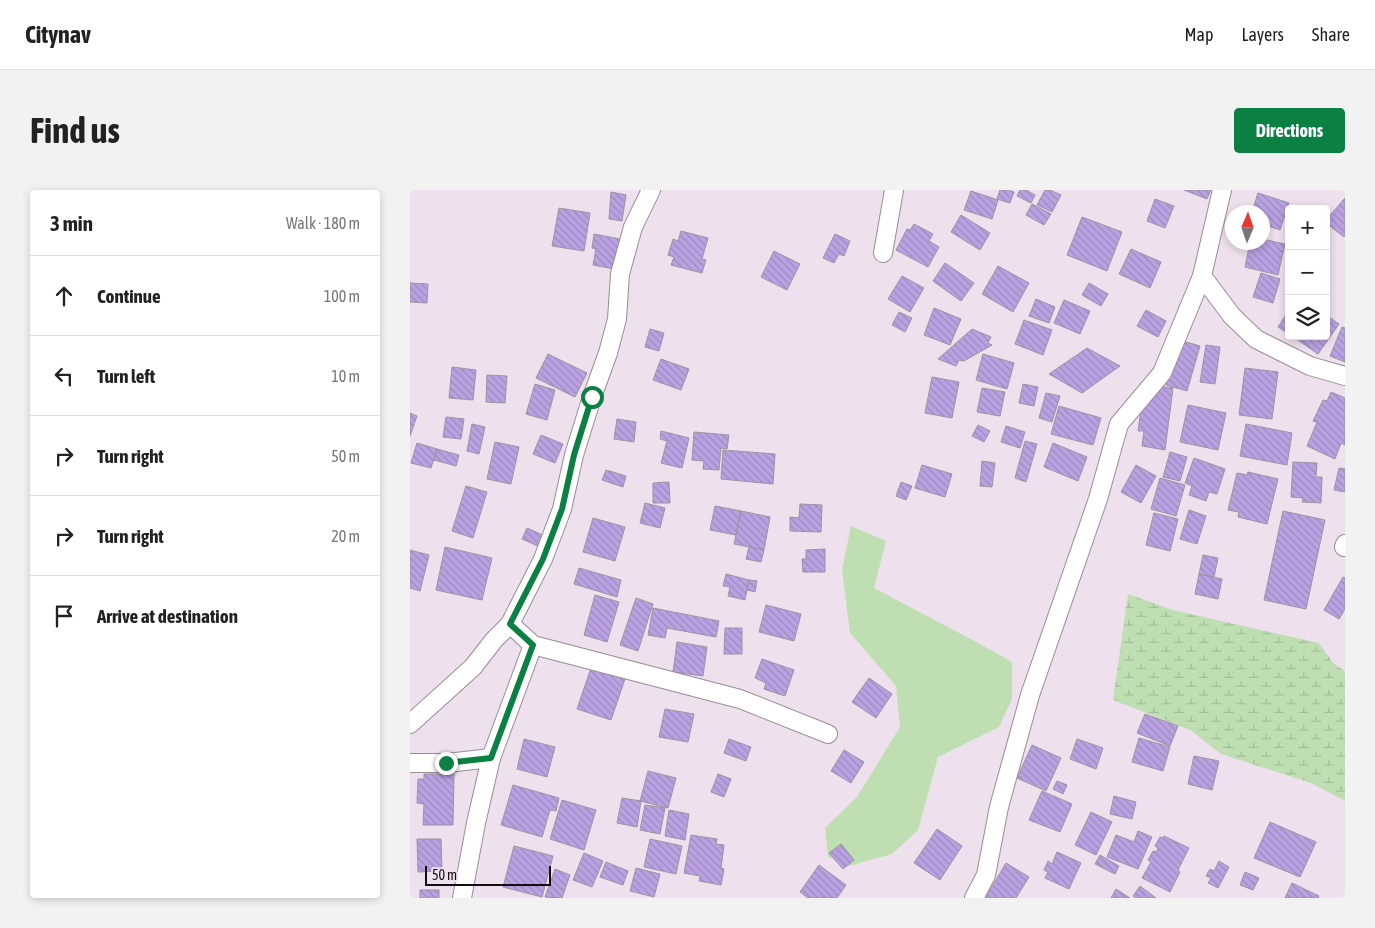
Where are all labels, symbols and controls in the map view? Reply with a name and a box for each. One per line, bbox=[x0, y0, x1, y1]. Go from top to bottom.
text: Citynav bbox=[25, 21, 91, 48]
text: Map bbox=[1184, 24, 1213, 45]
text: Layers bbox=[1241, 24, 1284, 45]
text: Share bbox=[1312, 24, 1350, 45]
button: Directions bbox=[1234, 108, 1345, 153]
text: Find us bbox=[30, 110, 120, 150]
north arrow bbox=[1225, 205, 1270, 250]
map controls bbox=[1285, 205, 1330, 340]
button: + bbox=[1285, 205, 1330, 250]
text: 3 min bbox=[50, 211, 93, 235]
text: Walk · 180 m bbox=[286, 214, 360, 232]
button: − bbox=[1285, 250, 1330, 295]
icon: ahead bbox=[50, 282, 78, 310]
text: Continue bbox=[97, 285, 161, 307]
text: 100 m bbox=[324, 287, 360, 305]
button: layers bbox=[1285, 295, 1330, 340]
icon: left bbox=[50, 362, 78, 390]
text: Turn left bbox=[97, 365, 155, 387]
text: 10 m bbox=[331, 367, 360, 385]
route start bbox=[581, 386, 604, 409]
icon: right bbox=[50, 442, 78, 470]
text: Turn right bbox=[97, 445, 164, 467]
text: 50 m bbox=[331, 447, 360, 465]
icon: right bbox=[50, 522, 78, 550]
text: Turn right bbox=[97, 525, 164, 547]
text: 20 m bbox=[331, 527, 360, 545]
icon: arrive bbox=[50, 602, 78, 630]
text: Arrive at destination bbox=[97, 605, 238, 627]
route end bbox=[435, 752, 458, 775]
scale bar bbox=[425, 863, 551, 886]
text: 50 m bbox=[432, 867, 457, 883]

